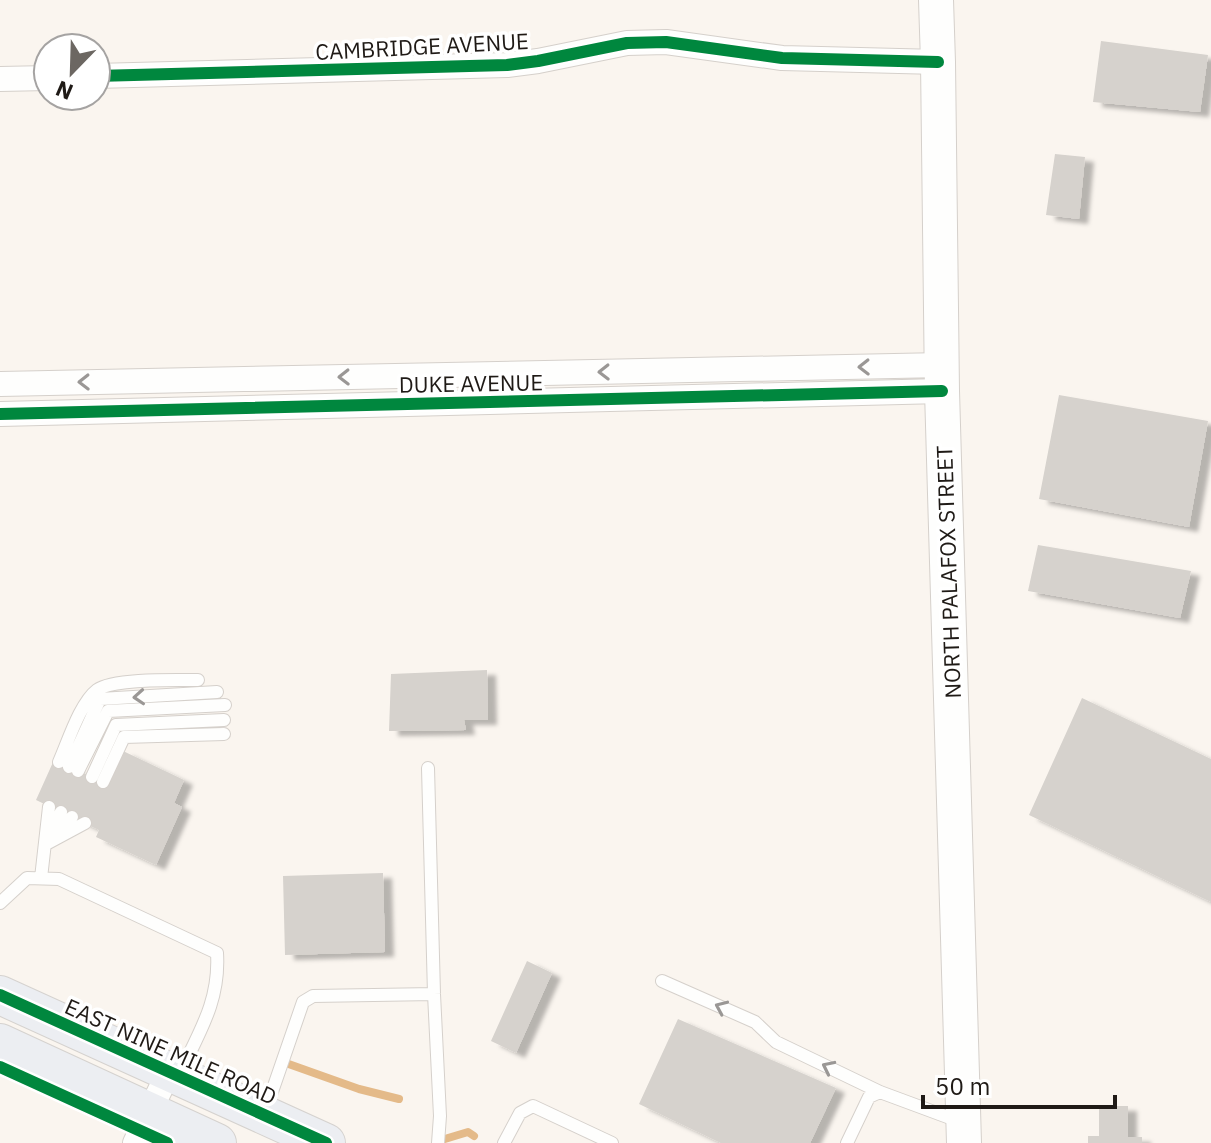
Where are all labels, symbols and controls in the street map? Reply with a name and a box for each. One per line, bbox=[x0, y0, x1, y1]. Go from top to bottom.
street label: CAMBRIDGE AVENUE bbox=[315, 26, 529, 66]
north arrow bbox=[32, 32, 112, 112]
text: N bbox=[51, 74, 77, 107]
one-way arrow bbox=[857, 358, 870, 375]
one-way arrow bbox=[597, 363, 610, 380]
street label: DUKE AVENUE bbox=[399, 367, 543, 399]
one-way arrow bbox=[337, 368, 350, 386]
one-way arrow bbox=[77, 373, 90, 391]
street label: NORTH PALAFOX STREET bbox=[929, 445, 967, 699]
one-way arrow bbox=[132, 688, 145, 705]
street label: EAST NINE MILE ROAD bbox=[61, 991, 281, 1111]
one-way arrow bbox=[715, 1001, 730, 1017]
scale bar bbox=[923, 1059, 1115, 1109]
one-way arrow bbox=[821, 1061, 836, 1077]
text: 50 m bbox=[935, 1070, 990, 1102]

